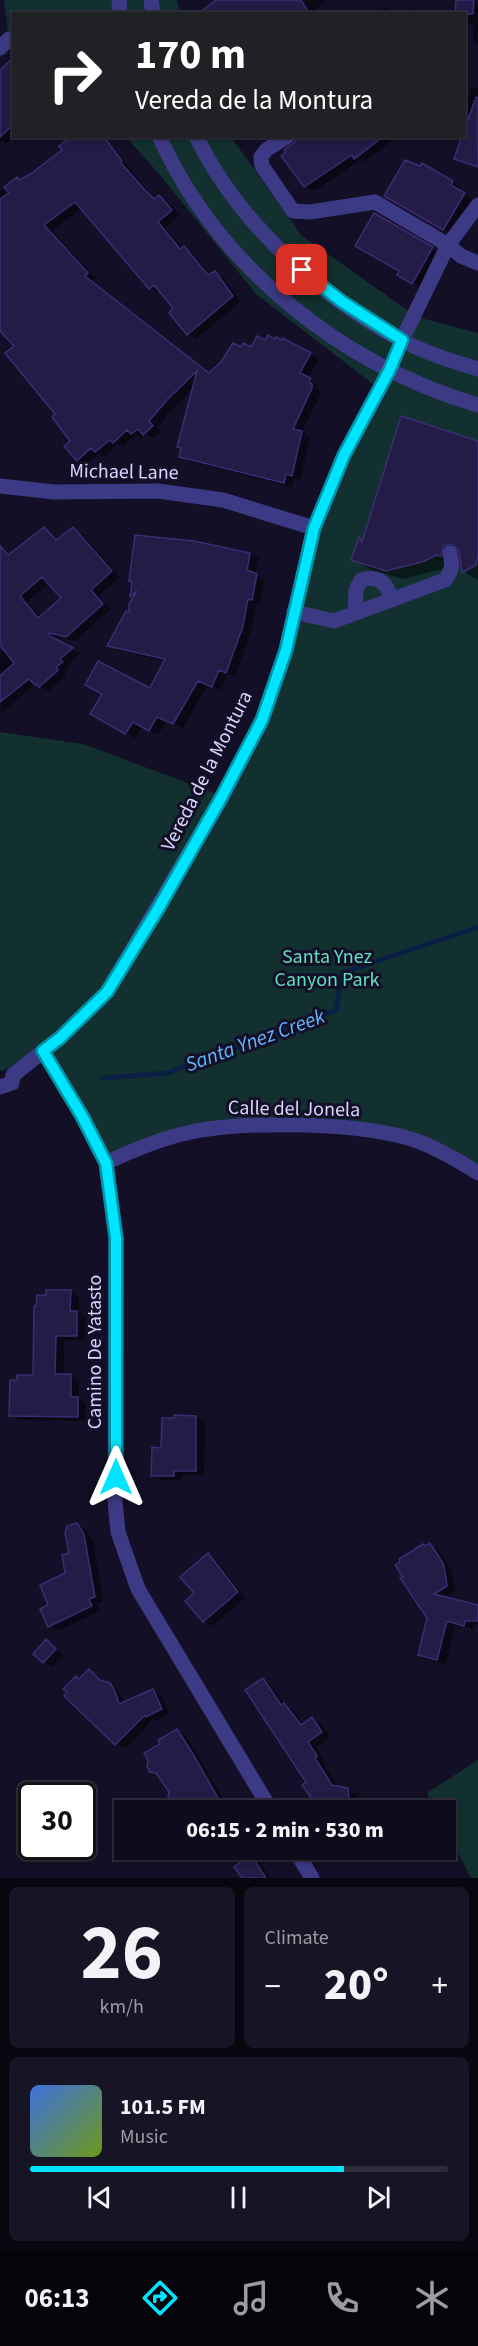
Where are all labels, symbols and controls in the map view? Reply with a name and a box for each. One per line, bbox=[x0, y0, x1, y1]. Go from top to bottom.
text: 170 m bbox=[135, 25, 246, 85]
icon: right bbox=[36, 36, 114, 114]
text: Vereda de la Montura bbox=[135, 81, 373, 120]
pin bbox=[276, 244, 327, 295]
icon: arrive bbox=[285, 253, 318, 286]
street label: Michael Lane bbox=[69, 457, 179, 487]
street label: Vereda de la Montura bbox=[154, 686, 260, 856]
park label: Santa Ynez Canyon Park bbox=[275, 943, 380, 994]
water label: Santa Ynez Creek bbox=[181, 1000, 330, 1079]
street label: Calle del Jonela bbox=[228, 1094, 360, 1124]
street label: Camino De Yatasto bbox=[81, 1275, 109, 1429]
position arrow bbox=[84, 1445, 148, 1509]
speed limit sign: 30 bbox=[18, 1782, 96, 1860]
text: 06:15 · 2 min · 530 m bbox=[186, 1814, 384, 1846]
text: 26 bbox=[81, 1898, 163, 2009]
text: Climate bbox=[265, 1924, 329, 1952]
text: 20° bbox=[324, 1953, 389, 2017]
text: − bbox=[265, 1963, 281, 2010]
text: + bbox=[432, 1963, 448, 2010]
text: km/h bbox=[100, 1993, 144, 2021]
text: 101.5 FM bbox=[120, 2091, 206, 2123]
text: Music bbox=[120, 2123, 168, 2151]
icon: previous bbox=[83, 2181, 116, 2214]
icon: pause bbox=[222, 2181, 255, 2214]
icon: next bbox=[362, 2181, 395, 2214]
icon: directions bbox=[139, 2277, 181, 2319]
icon: music bbox=[230, 2277, 272, 2319]
icon: phone bbox=[321, 2277, 363, 2319]
icon: climate bbox=[411, 2277, 453, 2319]
text: 06:13 bbox=[24, 2279, 90, 2318]

